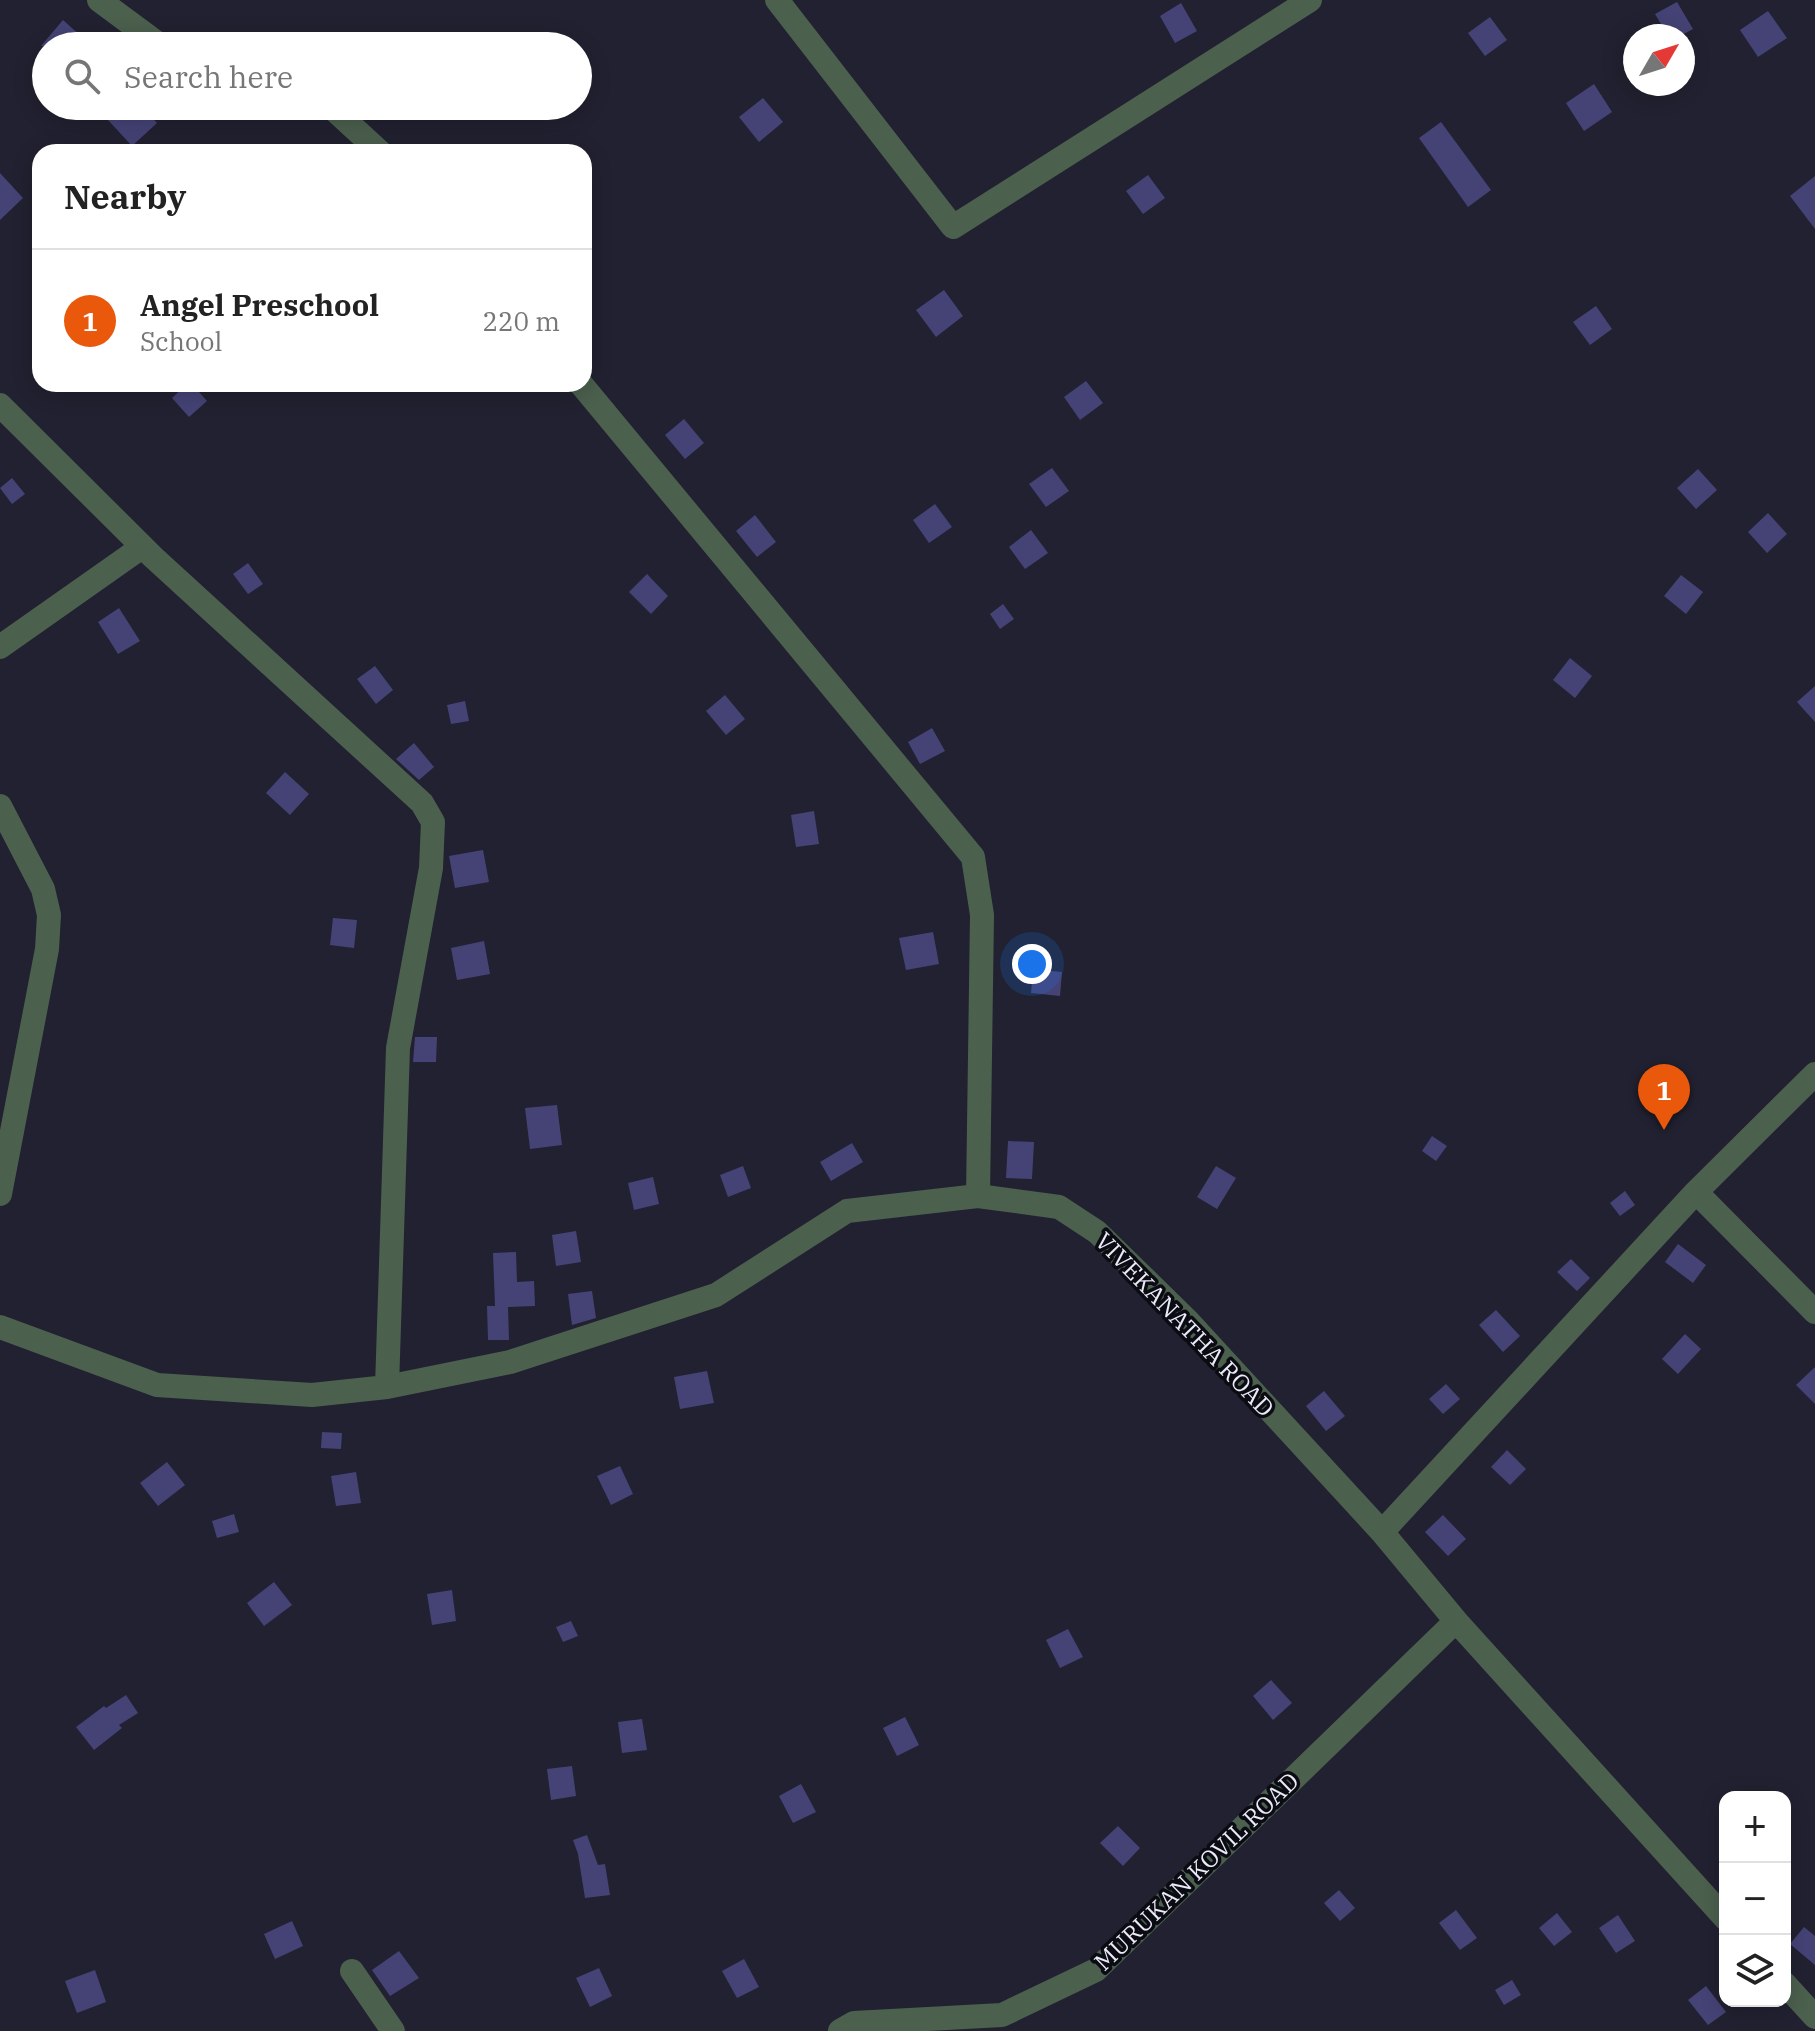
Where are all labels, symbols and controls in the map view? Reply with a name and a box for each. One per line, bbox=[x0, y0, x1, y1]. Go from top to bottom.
north arrow bbox=[1623, 24, 1695, 96]
search box bbox=[32, 32, 592, 120]
icon: search bbox=[60, 54, 104, 98]
text: Search here bbox=[124, 57, 293, 96]
text: Nearby bbox=[64, 174, 186, 218]
text: Angel Preschool bbox=[140, 285, 379, 324]
text: 1 bbox=[82, 304, 98, 338]
text: 220 m bbox=[482, 304, 560, 338]
text: School bbox=[140, 324, 222, 358]
your location bbox=[1012, 944, 1052, 984]
pin: 1 bbox=[1638, 1064, 1690, 1130]
street label: VIVEKANATHA ROAD bbox=[1088, 1225, 1282, 1423]
street label: MURUKAN KOVIL ROAD bbox=[1087, 1765, 1305, 1977]
map controls bbox=[1719, 1791, 1791, 2007]
button: + bbox=[1719, 1791, 1791, 1863]
button: − bbox=[1719, 1863, 1791, 1935]
button: layers bbox=[1719, 1935, 1791, 2007]

